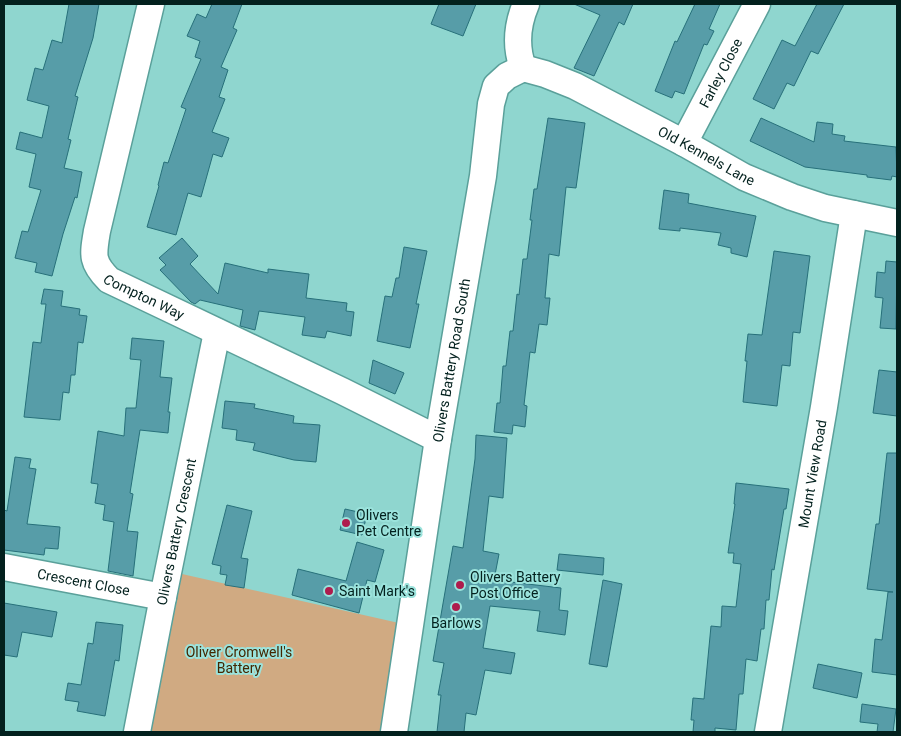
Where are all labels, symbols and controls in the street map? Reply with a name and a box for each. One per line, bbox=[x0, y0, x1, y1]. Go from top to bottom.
street label: Farley Close bbox=[696, 36, 745, 110]
street label: Old Kennels Lane bbox=[655, 123, 757, 189]
street label: Compton Way bbox=[100, 271, 187, 323]
street label: Olivers Battery Road South bbox=[430, 277, 473, 444]
street label: Mount View Road bbox=[795, 418, 830, 529]
street label: Olivers Battery Crescent bbox=[154, 457, 199, 607]
place label: Olivers Pet Centre bbox=[356, 507, 421, 539]
marker: Olivers Pet Centre bbox=[340, 517, 352, 529]
street label: Crescent Close bbox=[36, 565, 131, 599]
place label: Olivers Battery Post Office bbox=[470, 569, 561, 601]
marker: Olivers Battery Post Office bbox=[454, 579, 466, 591]
place label: Saint Mark's bbox=[339, 583, 415, 599]
marker: Saint Mark's bbox=[323, 585, 335, 597]
marker: Barlows bbox=[450, 601, 462, 613]
place label: Barlows bbox=[431, 615, 481, 631]
park label: Oliver Cromwell's Battery bbox=[186, 644, 292, 676]

